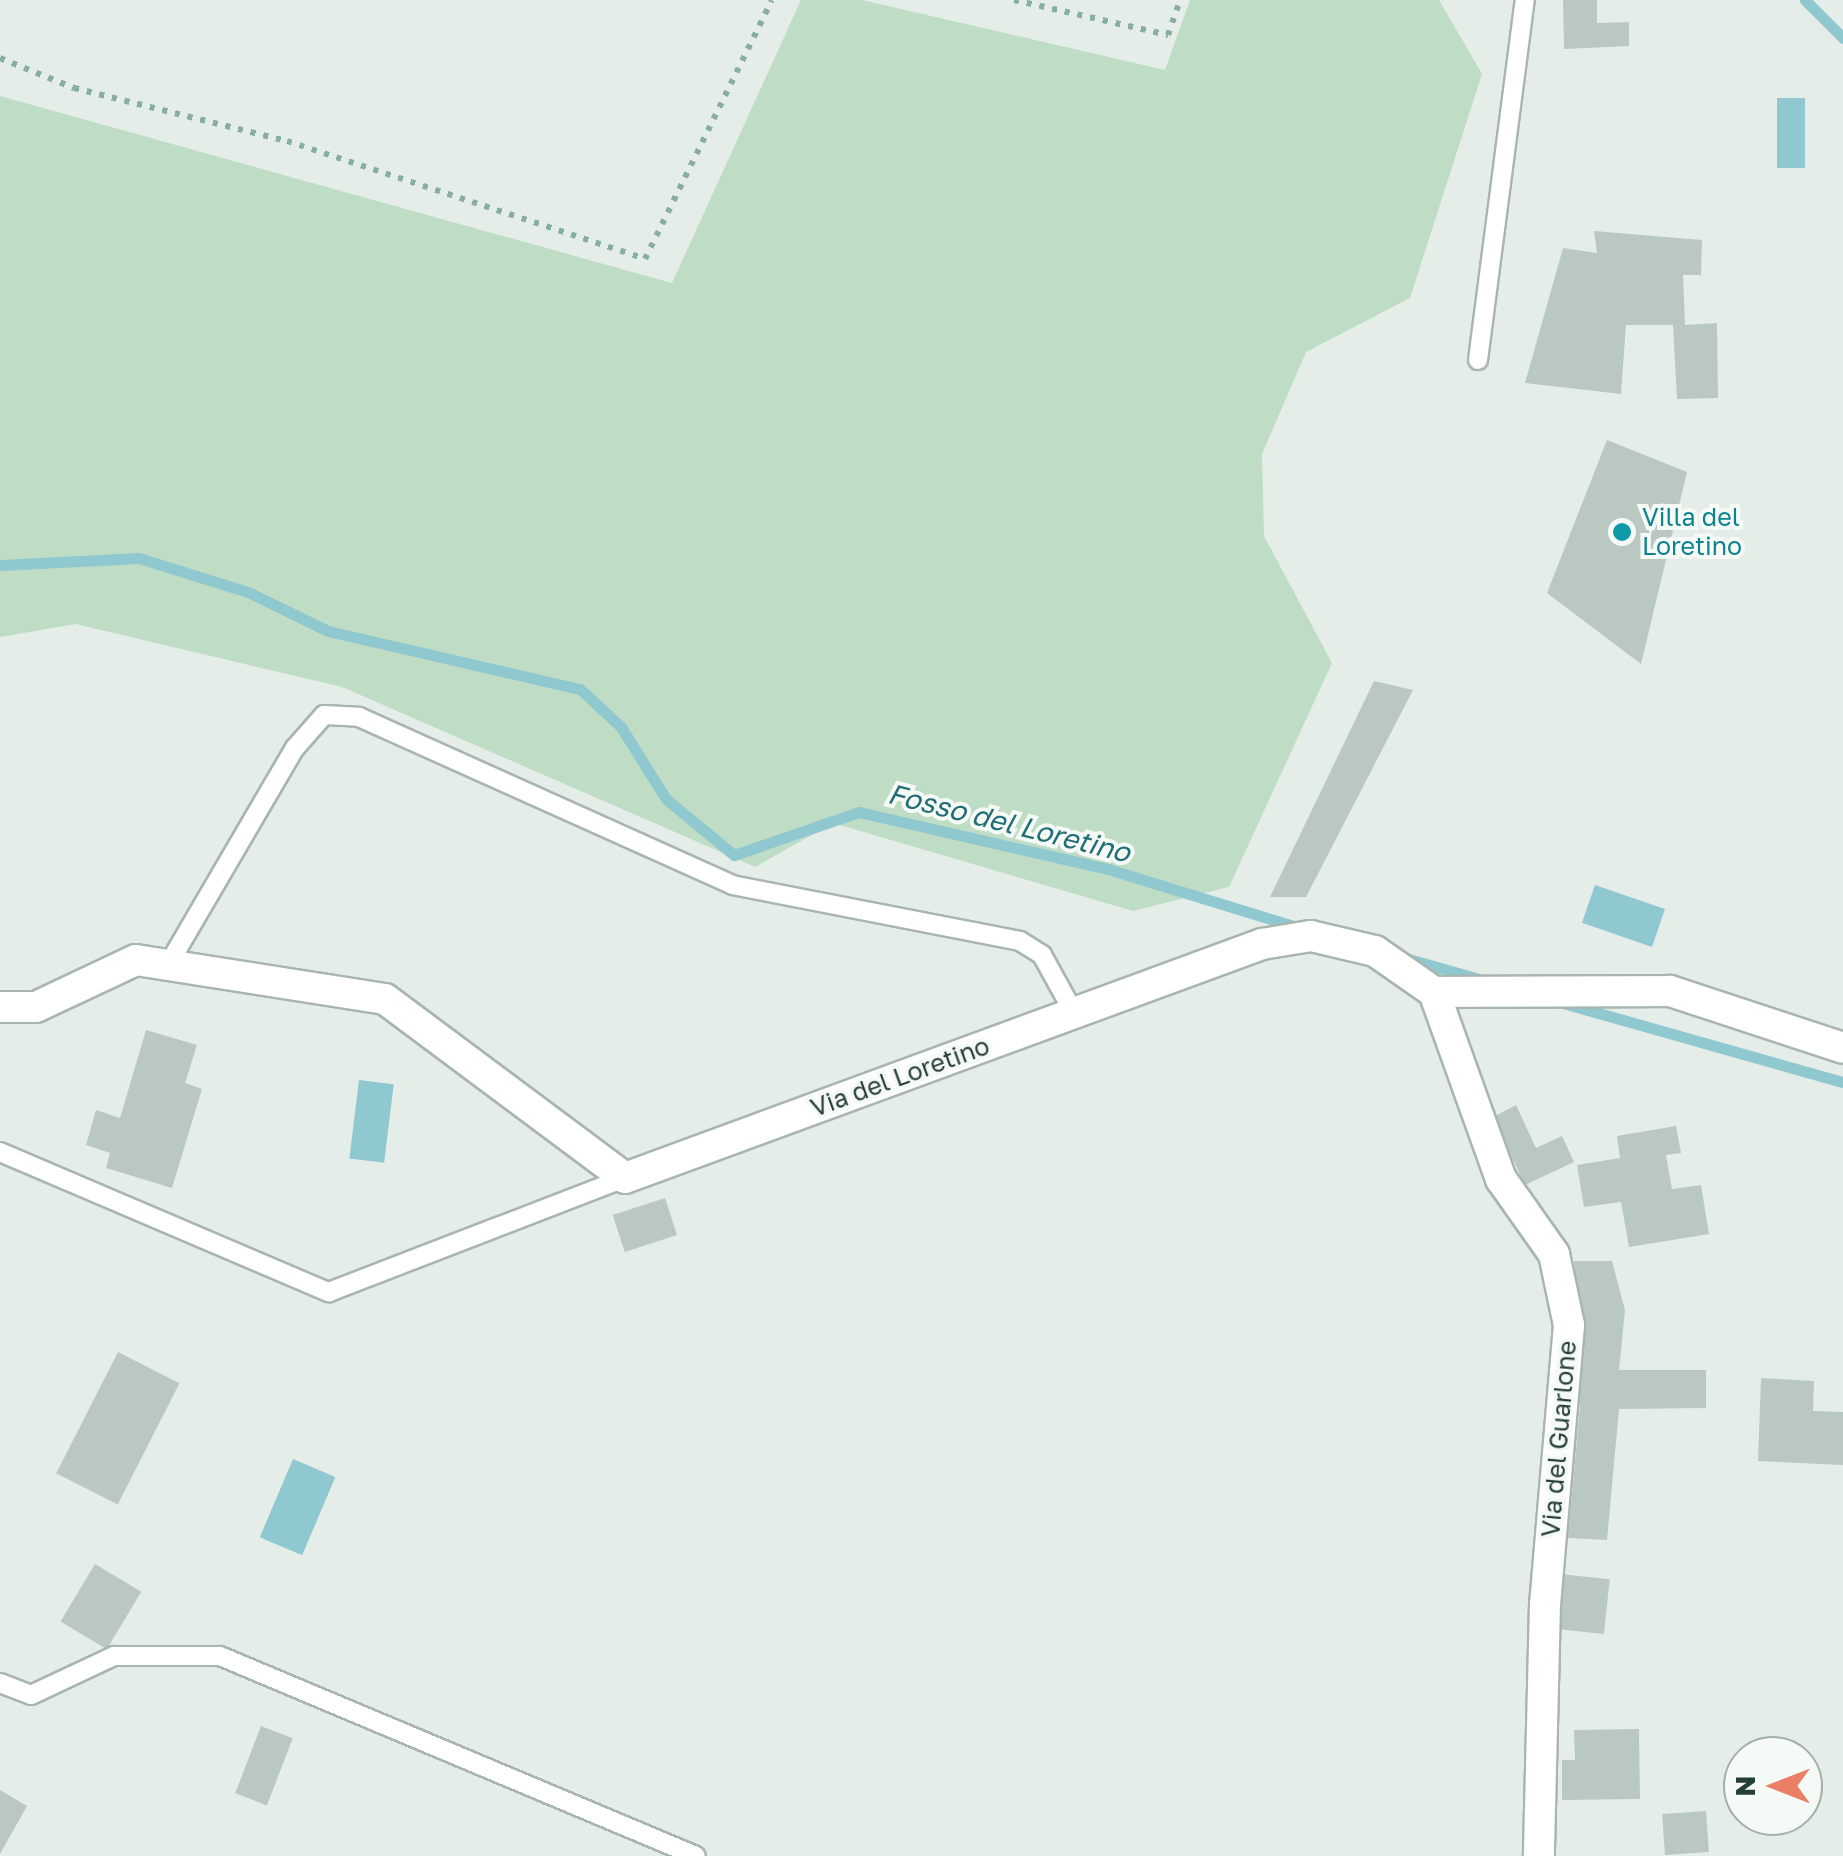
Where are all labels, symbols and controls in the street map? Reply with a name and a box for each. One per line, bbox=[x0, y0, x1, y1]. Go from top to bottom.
place label: Villa del Loretino bbox=[1642, 503, 1742, 562]
marker: Villa del Loretino bbox=[1611, 521, 1633, 543]
water label: Fosso del Loretino bbox=[885, 777, 1133, 869]
street label: Via del Loretino bbox=[807, 1031, 993, 1123]
street label: Via del Guarlone bbox=[1535, 1339, 1583, 1539]
north arrow bbox=[1723, 1736, 1823, 1836]
text: N bbox=[1728, 1775, 1761, 1797]

